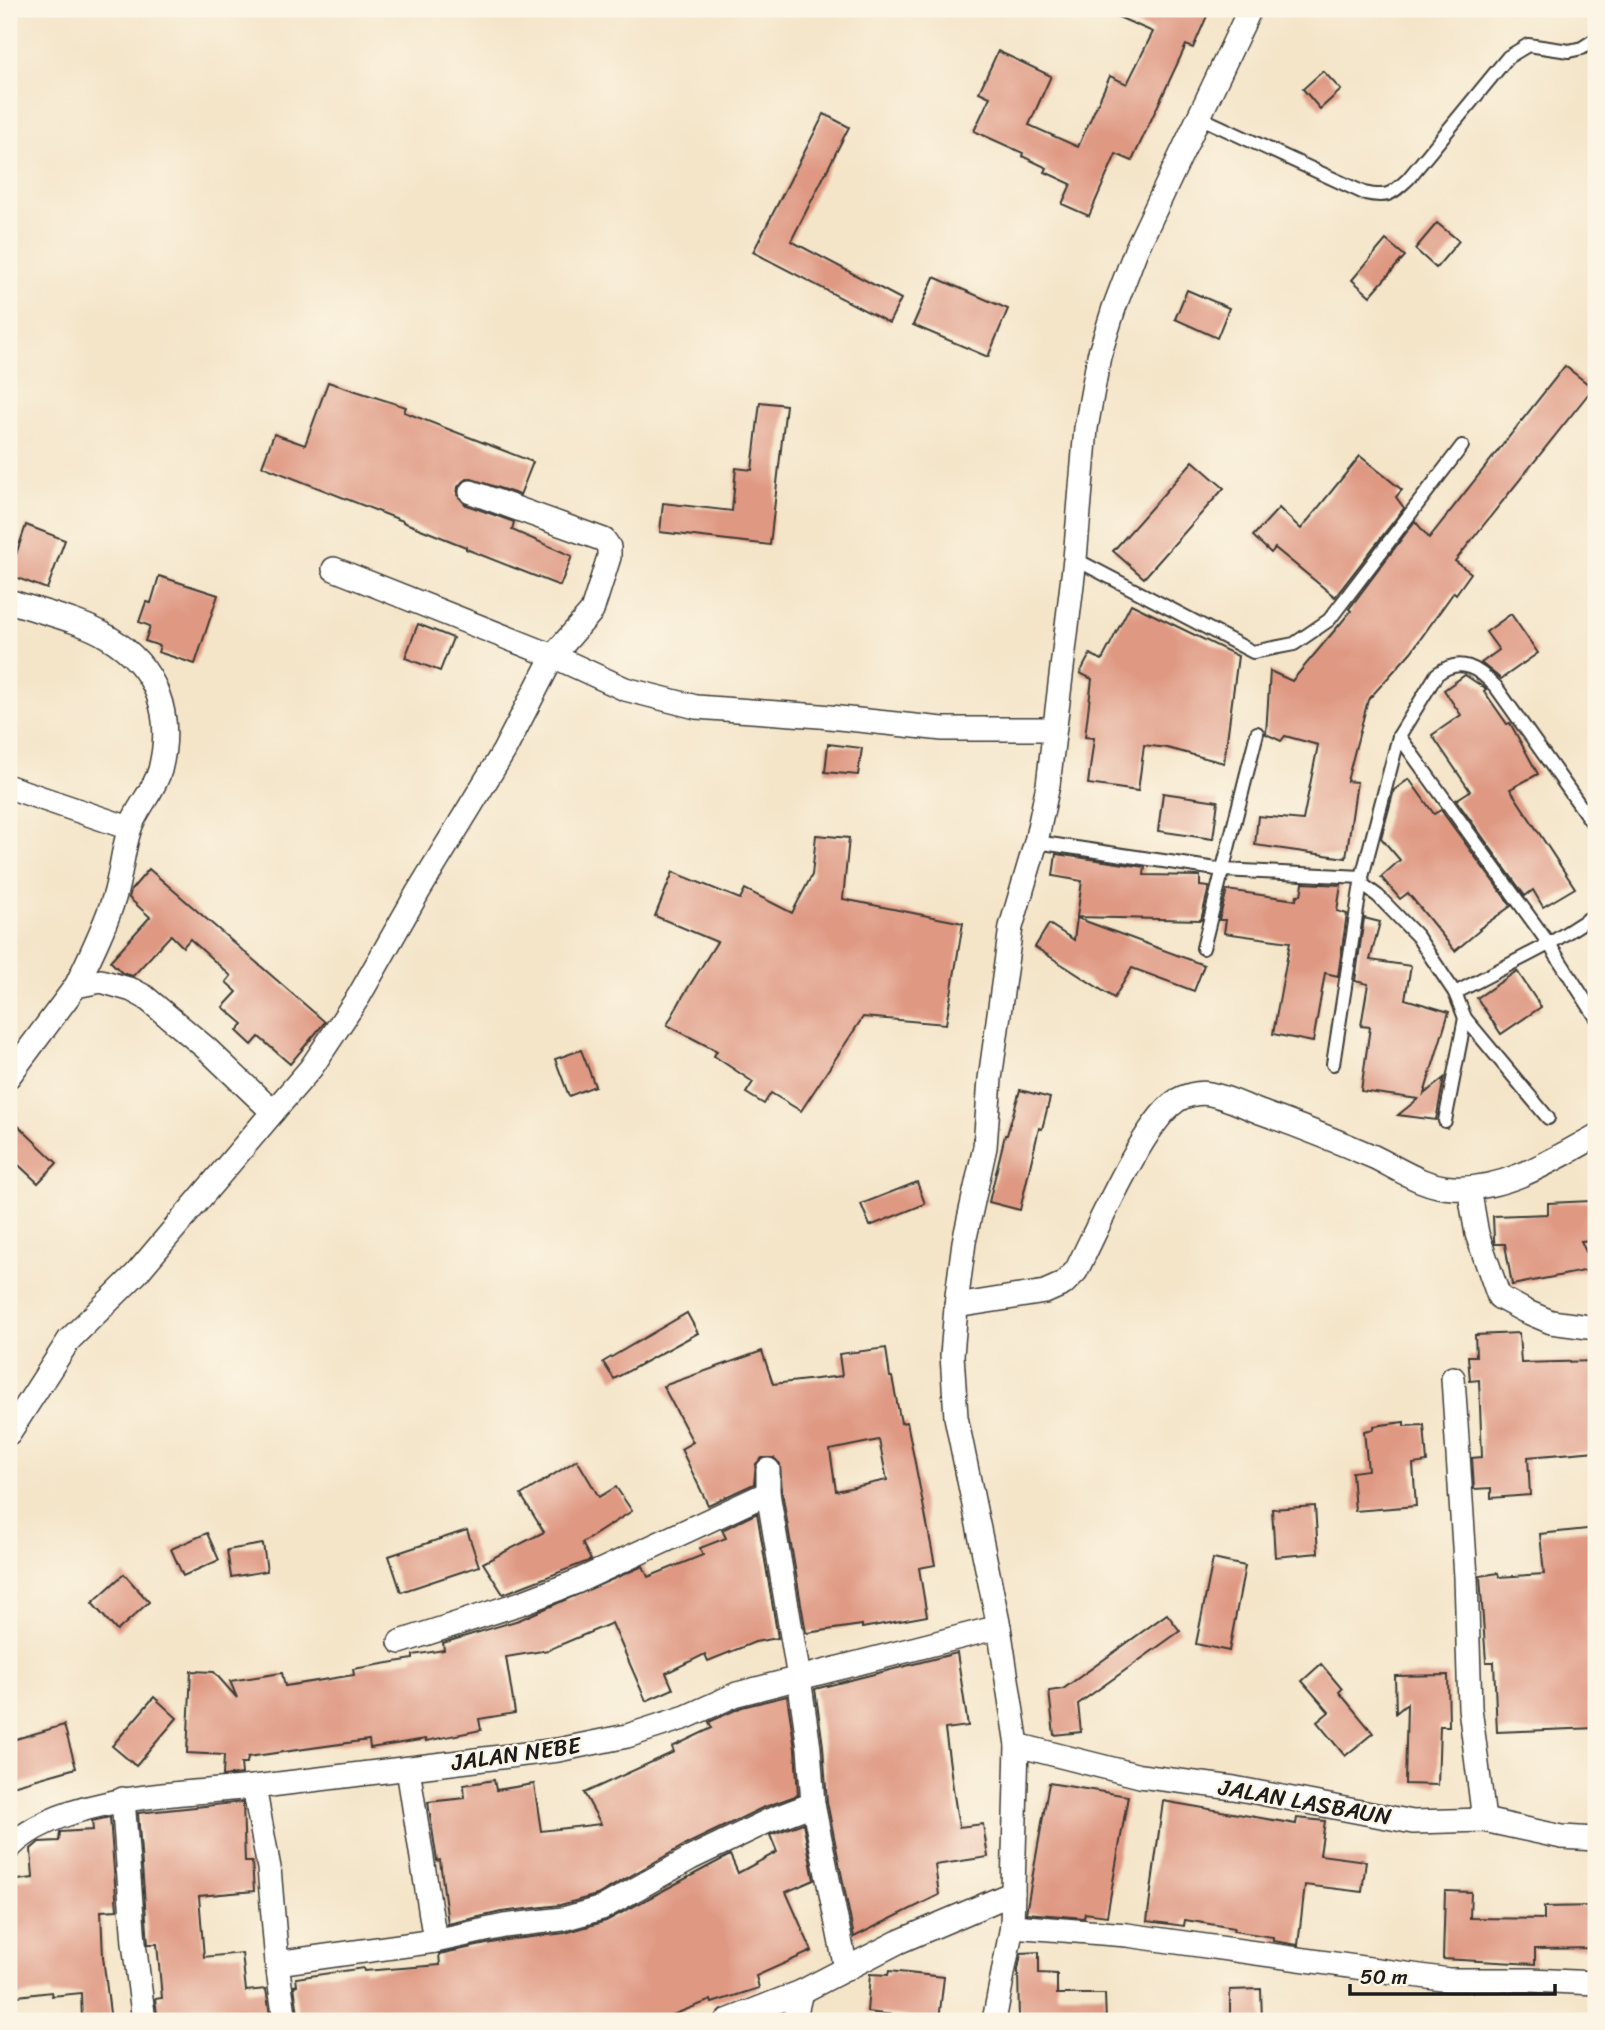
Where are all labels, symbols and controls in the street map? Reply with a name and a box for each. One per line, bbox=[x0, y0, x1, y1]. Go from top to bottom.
street label: JALAN NEBE bbox=[448, 1724, 584, 1783]
street label: JALAN LASBAUN bbox=[1215, 1766, 1395, 1837]
scale bar bbox=[1350, 1953, 1554, 1997]
text: 50 m bbox=[1360, 1958, 1408, 1996]

